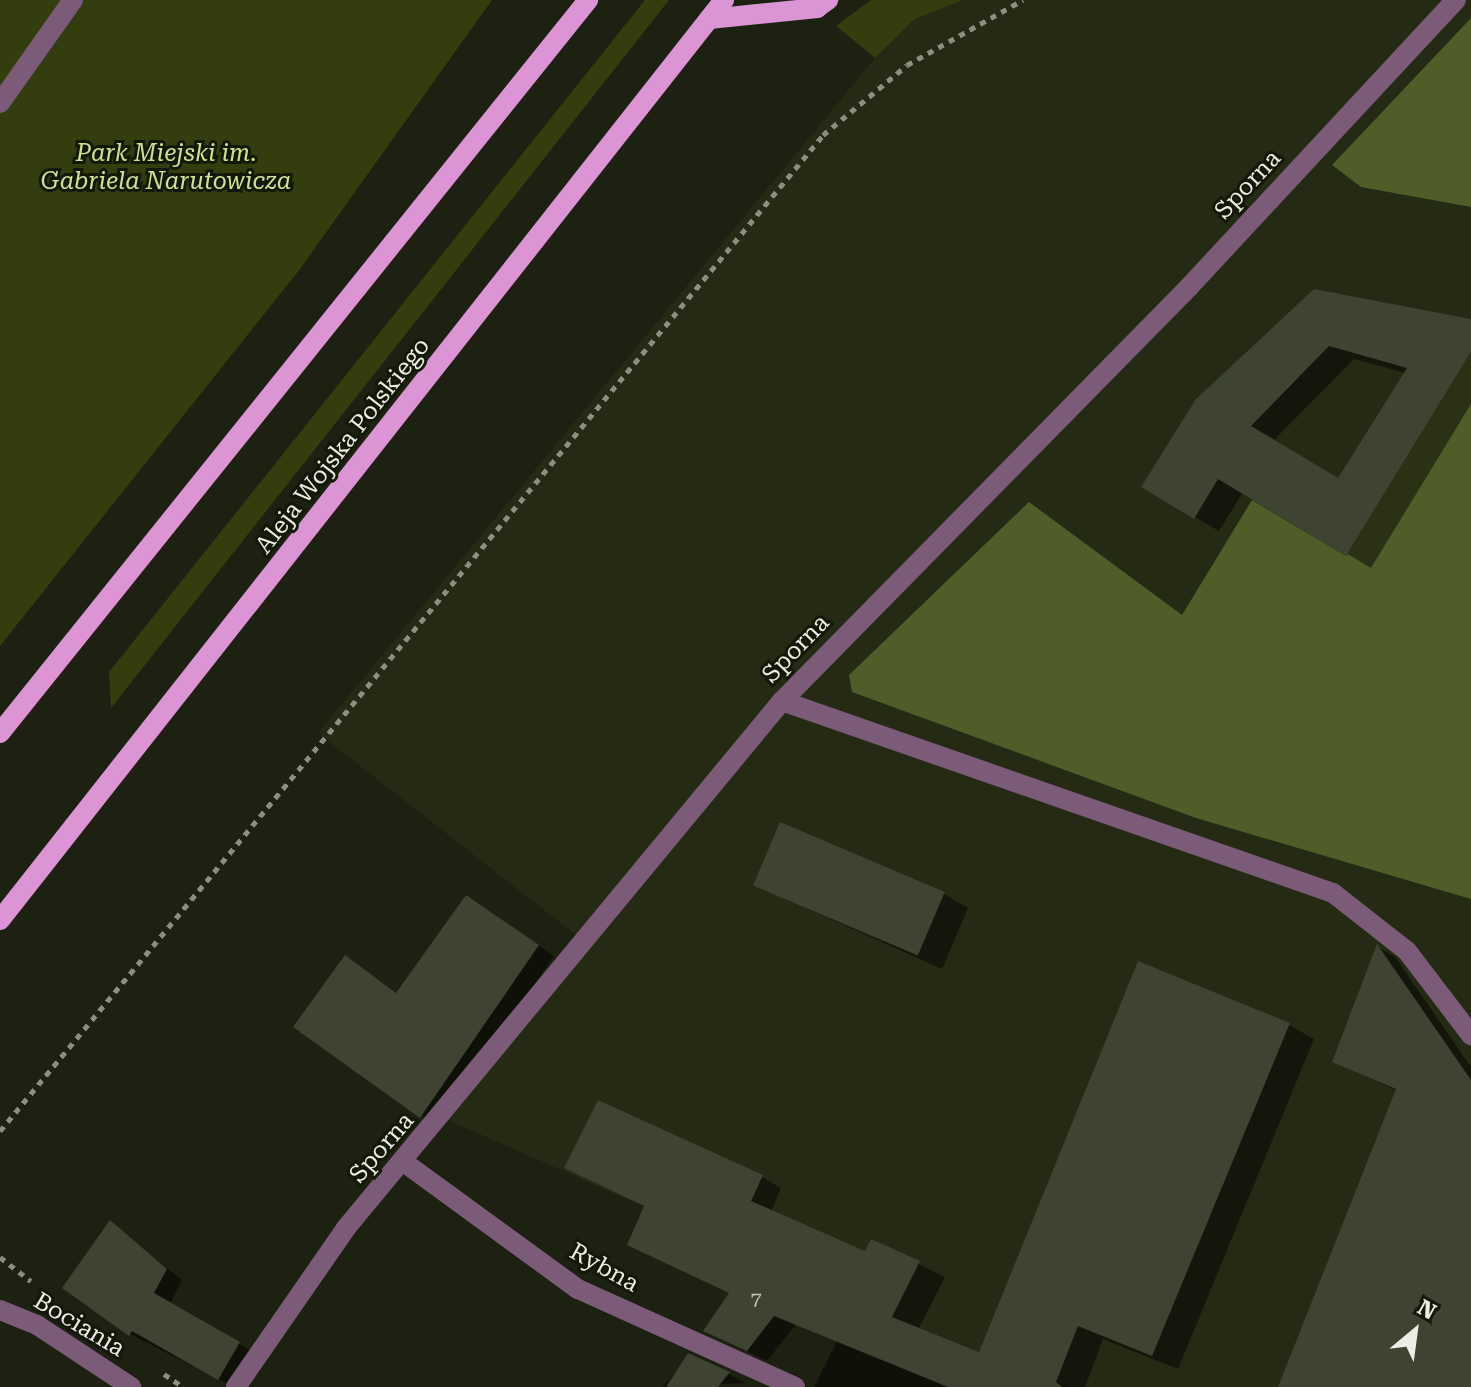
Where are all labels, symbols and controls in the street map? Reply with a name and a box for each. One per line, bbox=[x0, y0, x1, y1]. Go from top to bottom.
park label: Park Miejski im. Gabriela Narutowicza bbox=[41, 140, 291, 196]
street label: Sporna bbox=[1209, 145, 1287, 225]
street label: Aleja Wojska Polskiego bbox=[250, 332, 436, 560]
street label: Sporna bbox=[757, 609, 835, 689]
street label: Sporna bbox=[344, 1107, 420, 1189]
street label: Rybna bbox=[565, 1237, 643, 1299]
street label: Bociania bbox=[28, 1287, 130, 1363]
house number: 7 bbox=[750, 1287, 762, 1311]
north arrow bbox=[1375, 1291, 1455, 1371]
text: N bbox=[1413, 1295, 1440, 1325]

